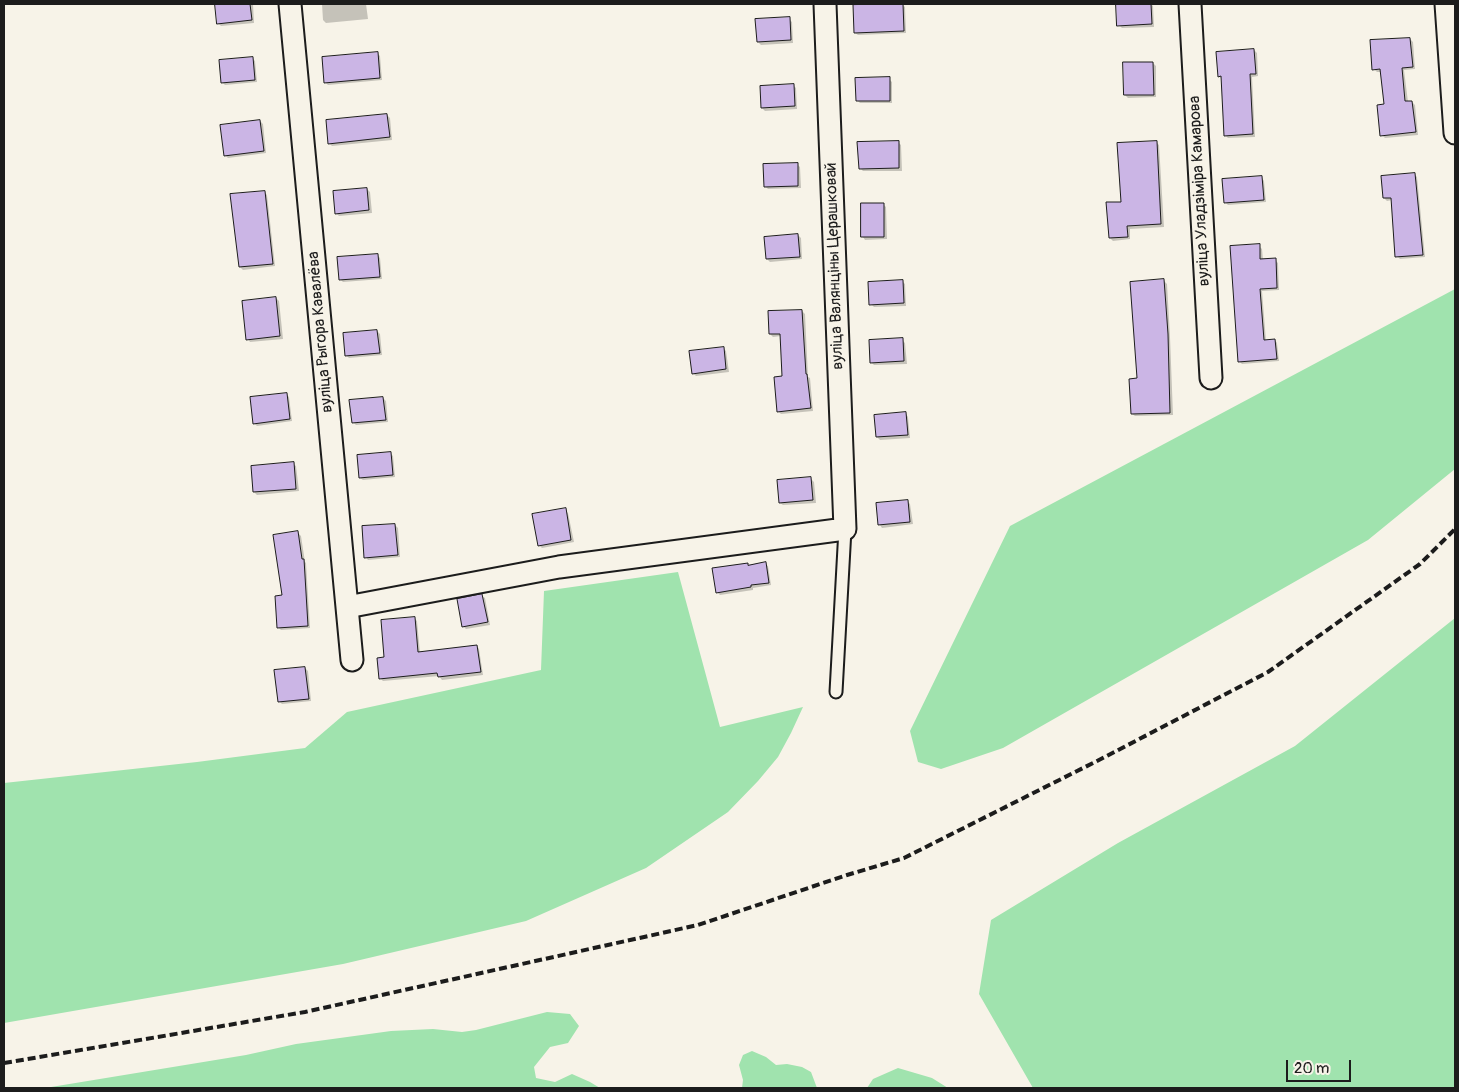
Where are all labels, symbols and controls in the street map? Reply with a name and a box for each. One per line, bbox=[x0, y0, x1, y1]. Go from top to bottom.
street label: вуліца Уладзіміра Камарова bbox=[1185, 95, 1215, 287]
street label: вуліца Валянціны Церашковай bbox=[822, 162, 848, 370]
street label: вуліца Рыгора Кавалёва bbox=[304, 250, 338, 414]
scale bar bbox=[1289, 1050, 1354, 1082]
text: 20 m bbox=[1294, 1059, 1329, 1078]

